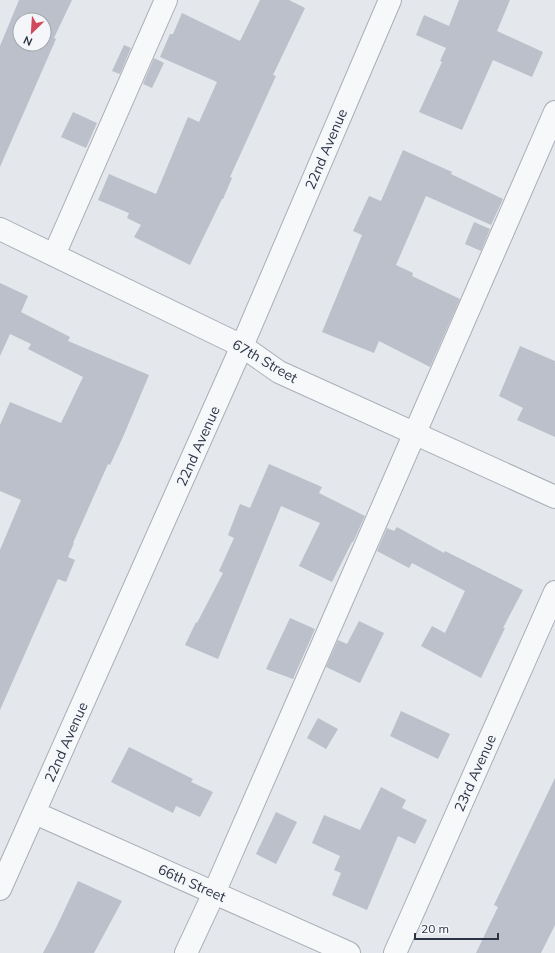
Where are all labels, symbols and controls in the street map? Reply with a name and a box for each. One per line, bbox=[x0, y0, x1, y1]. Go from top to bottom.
north arrow bbox=[12, 12, 52, 52]
text: N bbox=[21, 33, 34, 49]
street label: 22nd Avenue bbox=[301, 106, 351, 192]
street label: 67th Street bbox=[229, 335, 301, 387]
street label: 22nd Avenue bbox=[172, 403, 224, 489]
street label: 22nd Avenue bbox=[40, 699, 92, 785]
street label: 23rd Avenue bbox=[450, 732, 500, 814]
street label: 66th Street bbox=[155, 860, 229, 906]
scale bar bbox=[415, 915, 498, 941]
text: 20 m bbox=[421, 921, 449, 936]

